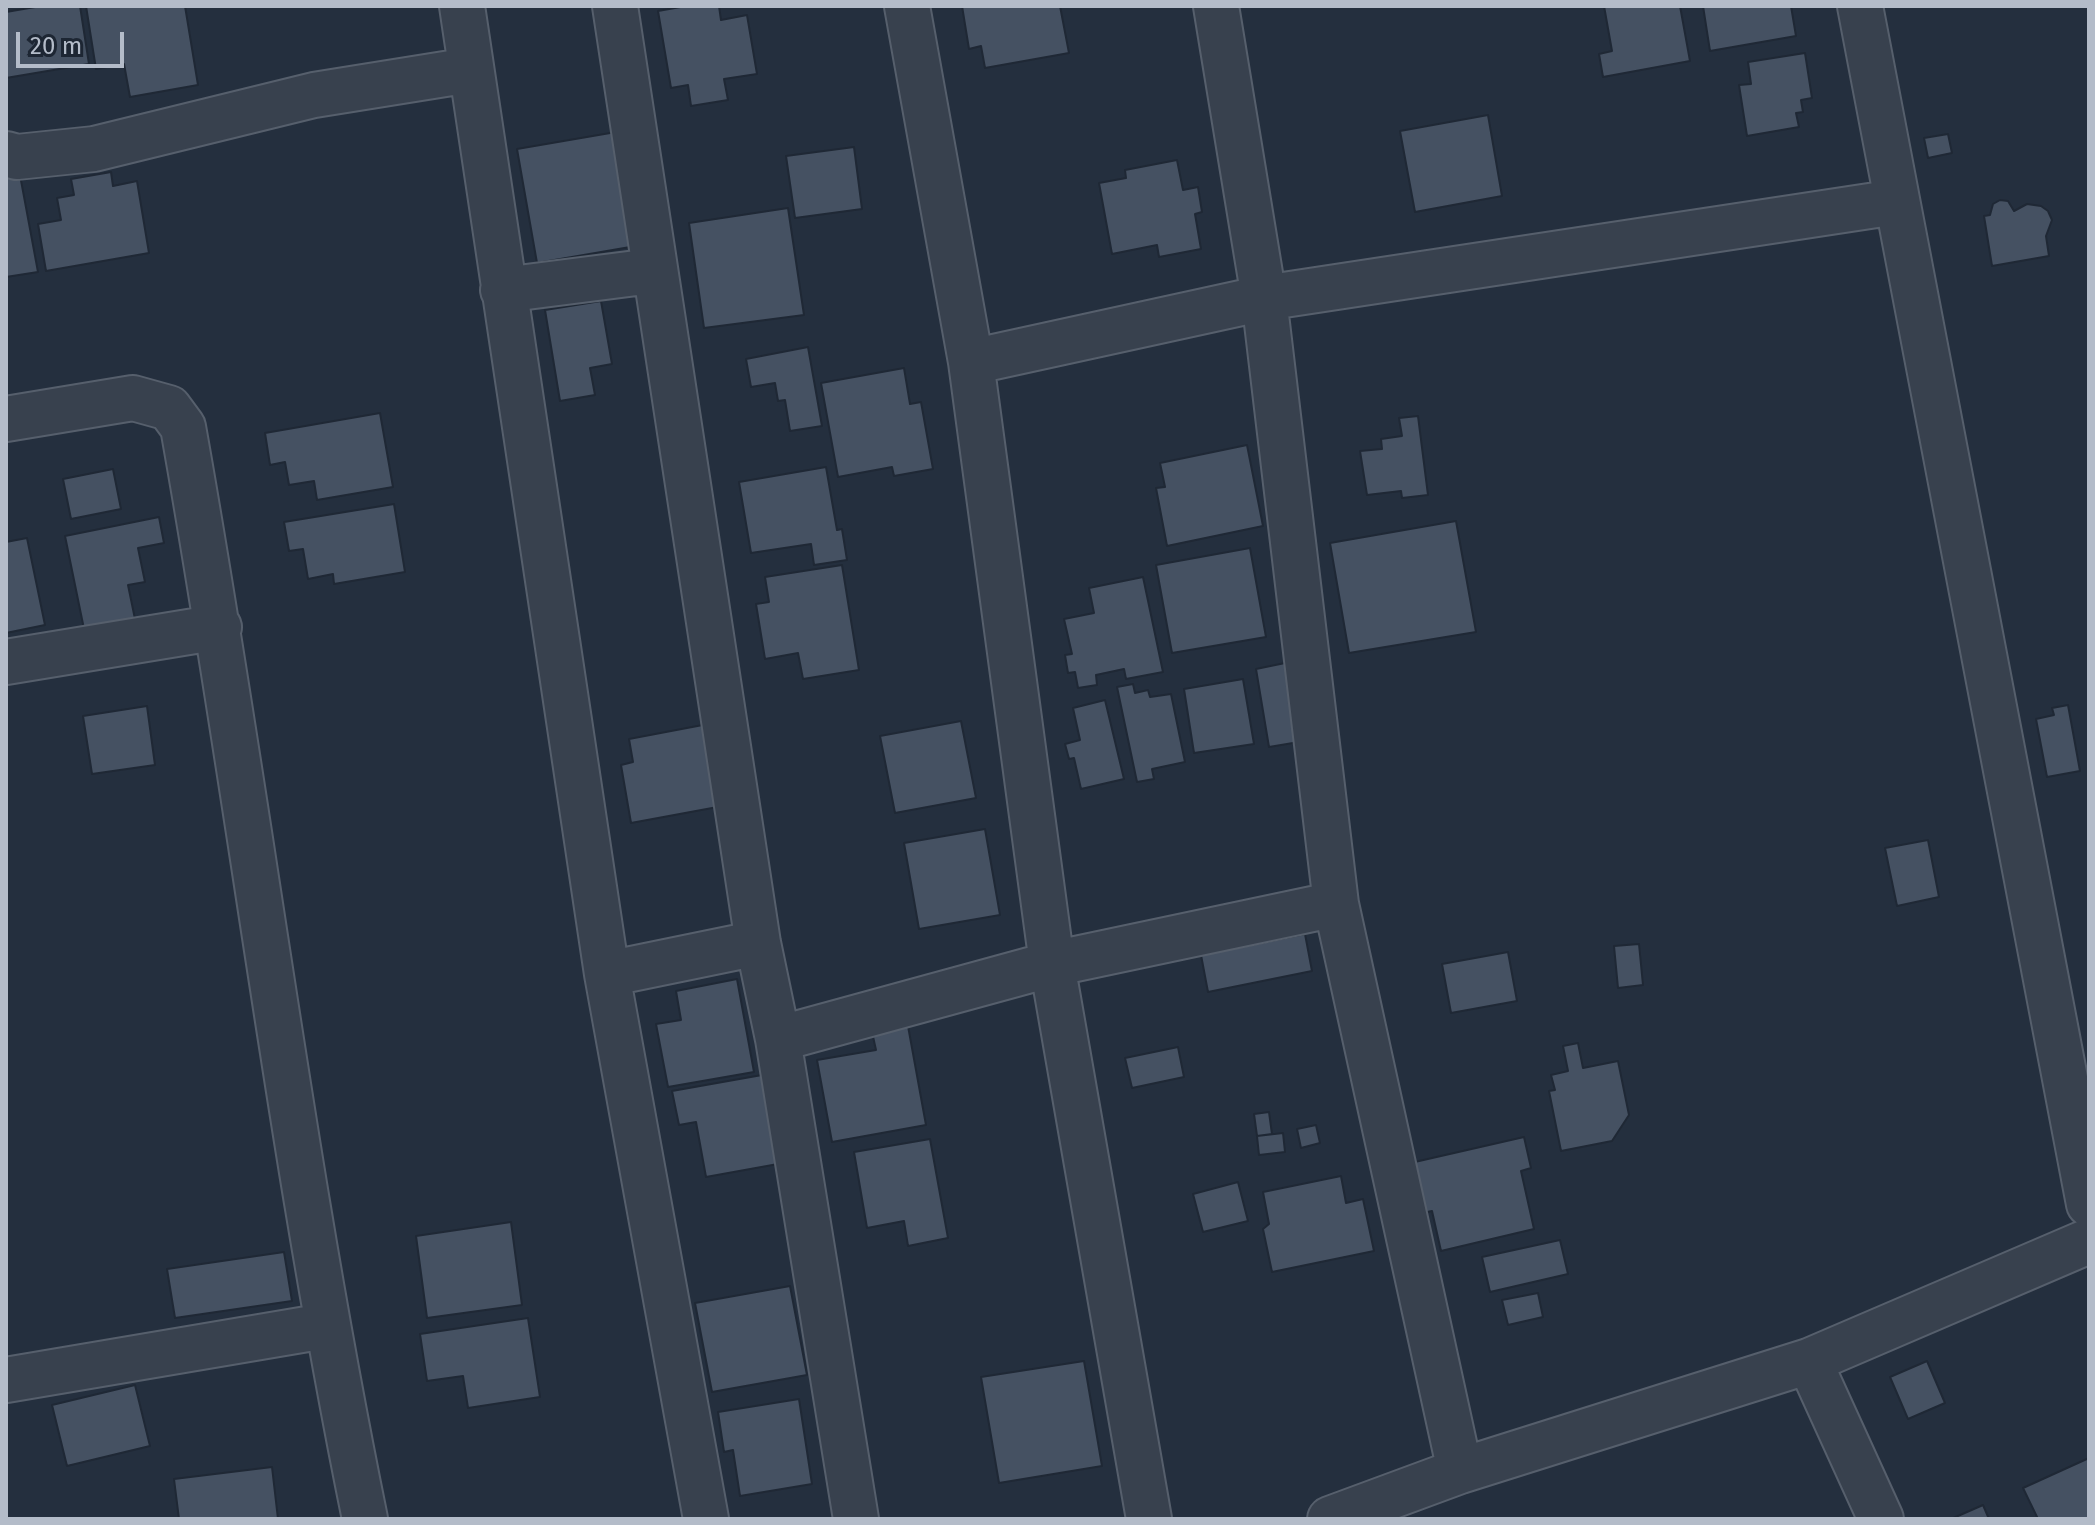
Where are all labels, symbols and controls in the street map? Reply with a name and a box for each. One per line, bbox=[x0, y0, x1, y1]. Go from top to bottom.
scale bar bbox=[20, 16, 128, 66]
text: 20 m bbox=[30, 32, 82, 60]

